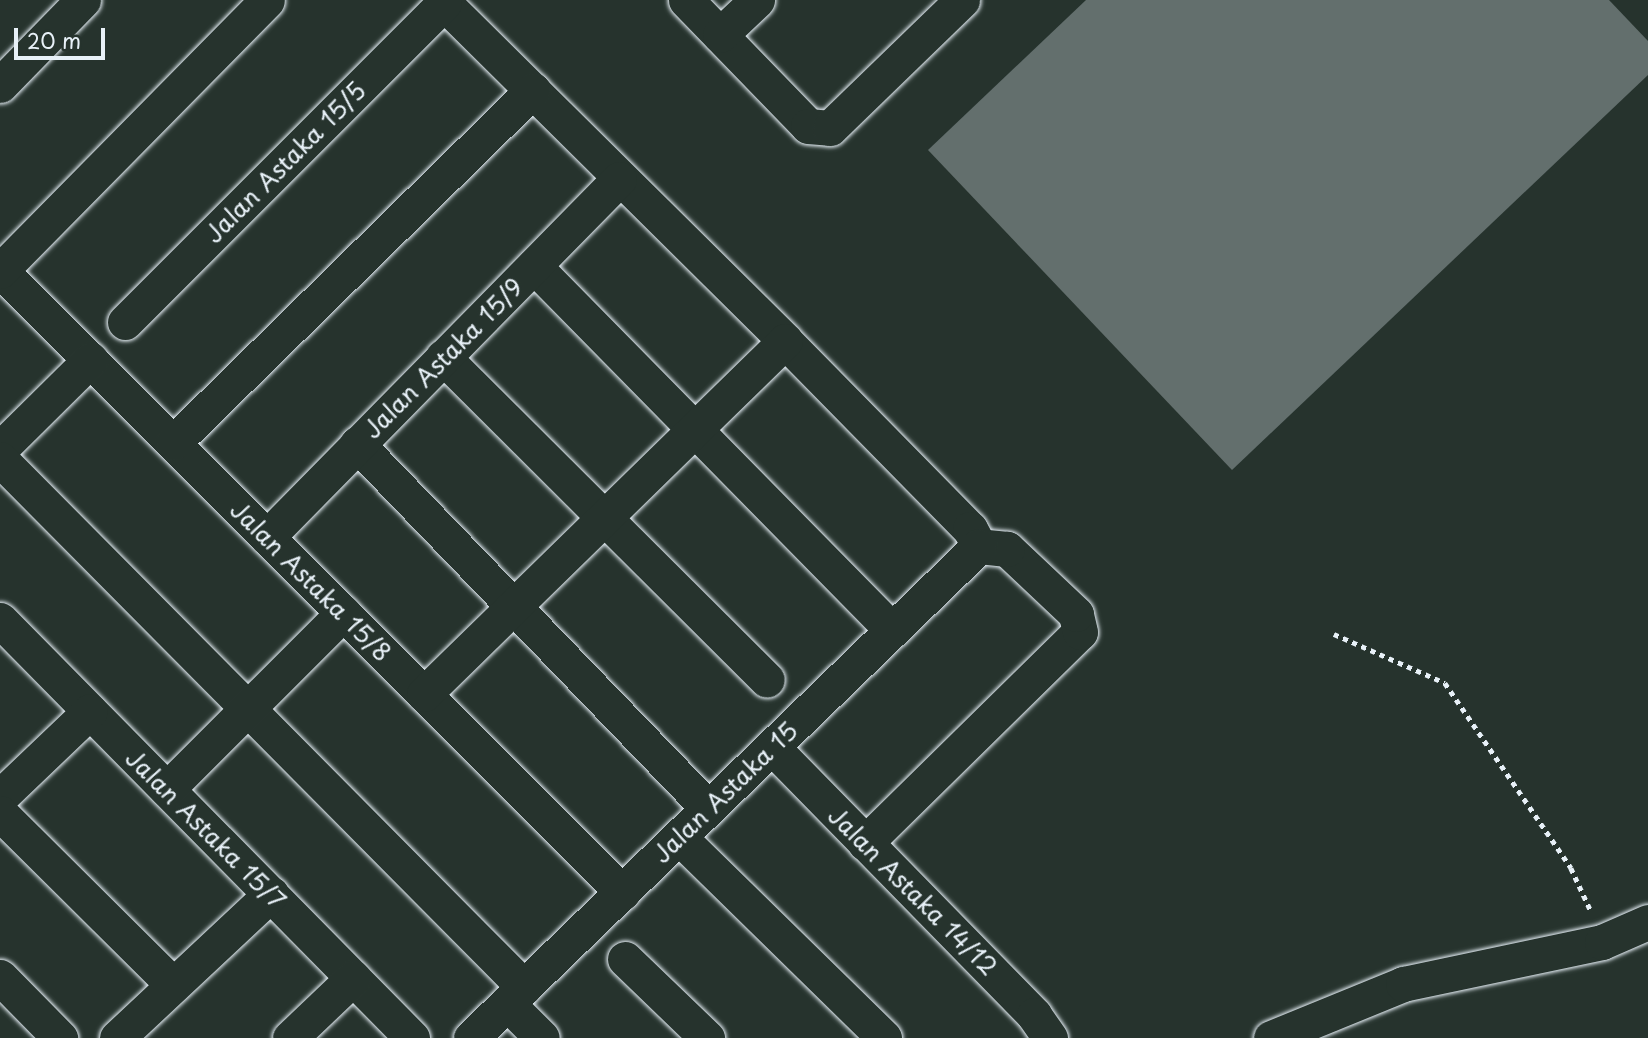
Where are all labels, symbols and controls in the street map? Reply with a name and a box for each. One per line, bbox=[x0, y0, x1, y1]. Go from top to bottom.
scale bar bbox=[18, 14, 108, 58]
text: 20 m bbox=[27, 24, 81, 56]
street label: Jalan Astaka 15/5 bbox=[199, 76, 371, 248]
street label: Jalan Astaka 15/9 bbox=[357, 272, 529, 444]
street label: Jalan Astaka 15/8 bbox=[225, 495, 397, 667]
street label: Jalan Astaka 15 bbox=[647, 716, 803, 868]
street label: Jalan Astaka 15/7 bbox=[120, 743, 292, 915]
street label: Jalan Astaka 14/12 bbox=[822, 800, 1004, 982]

